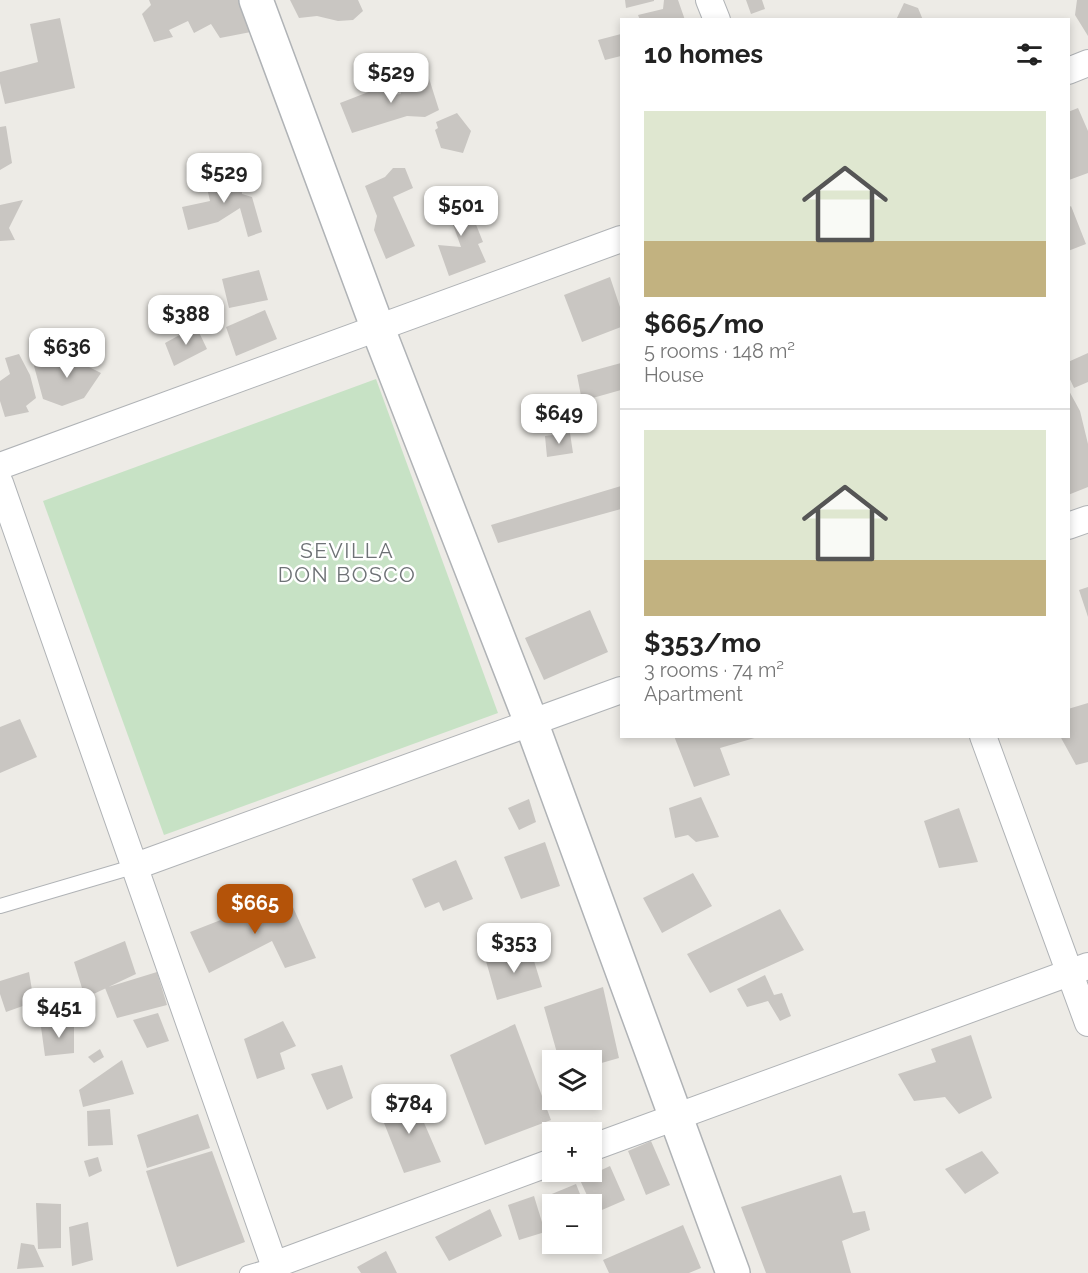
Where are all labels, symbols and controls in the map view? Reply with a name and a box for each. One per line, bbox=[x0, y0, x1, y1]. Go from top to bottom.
icon: filters bbox=[1013, 38, 1046, 71]
text: 10 homes bbox=[644, 39, 763, 69]
pin: $529 bbox=[355, 53, 427, 104]
text: $529 bbox=[368, 60, 414, 84]
icon: home bbox=[791, 150, 899, 258]
pin: $529 bbox=[188, 153, 260, 204]
text: $529 bbox=[201, 160, 247, 184]
pin: $501 bbox=[425, 186, 497, 237]
text: $501 bbox=[438, 193, 484, 217]
pin: $388 bbox=[150, 295, 222, 346]
text: $388 bbox=[162, 302, 210, 326]
text: $665/mo bbox=[644, 309, 764, 339]
pin: $636 bbox=[31, 328, 103, 379]
text: $636 bbox=[43, 335, 91, 359]
text: 5 rooms · 148 m² bbox=[644, 339, 795, 363]
text: House bbox=[644, 363, 704, 387]
pin: $649 bbox=[523, 394, 595, 445]
text: $649 bbox=[535, 401, 583, 425]
icon: home bbox=[791, 469, 899, 577]
district label: SEVILLA DON BOSCO bbox=[278, 538, 416, 587]
text: $353/mo bbox=[644, 628, 761, 658]
text: 3 rooms · 74 m² bbox=[644, 658, 784, 682]
text: Apartment bbox=[644, 682, 743, 706]
pin: $665 bbox=[219, 884, 291, 935]
text: $665 bbox=[231, 891, 279, 915]
pin: $353 bbox=[478, 923, 550, 974]
text: $353 bbox=[491, 930, 537, 954]
pin: $451 bbox=[23, 988, 95, 1039]
text: $451 bbox=[36, 995, 82, 1019]
map controls bbox=[542, 1050, 602, 1254]
button: layers bbox=[542, 1050, 602, 1110]
pin: $784 bbox=[373, 1084, 445, 1135]
text: $784 bbox=[385, 1091, 433, 1115]
button: + bbox=[542, 1122, 602, 1182]
button: − bbox=[542, 1194, 602, 1254]

